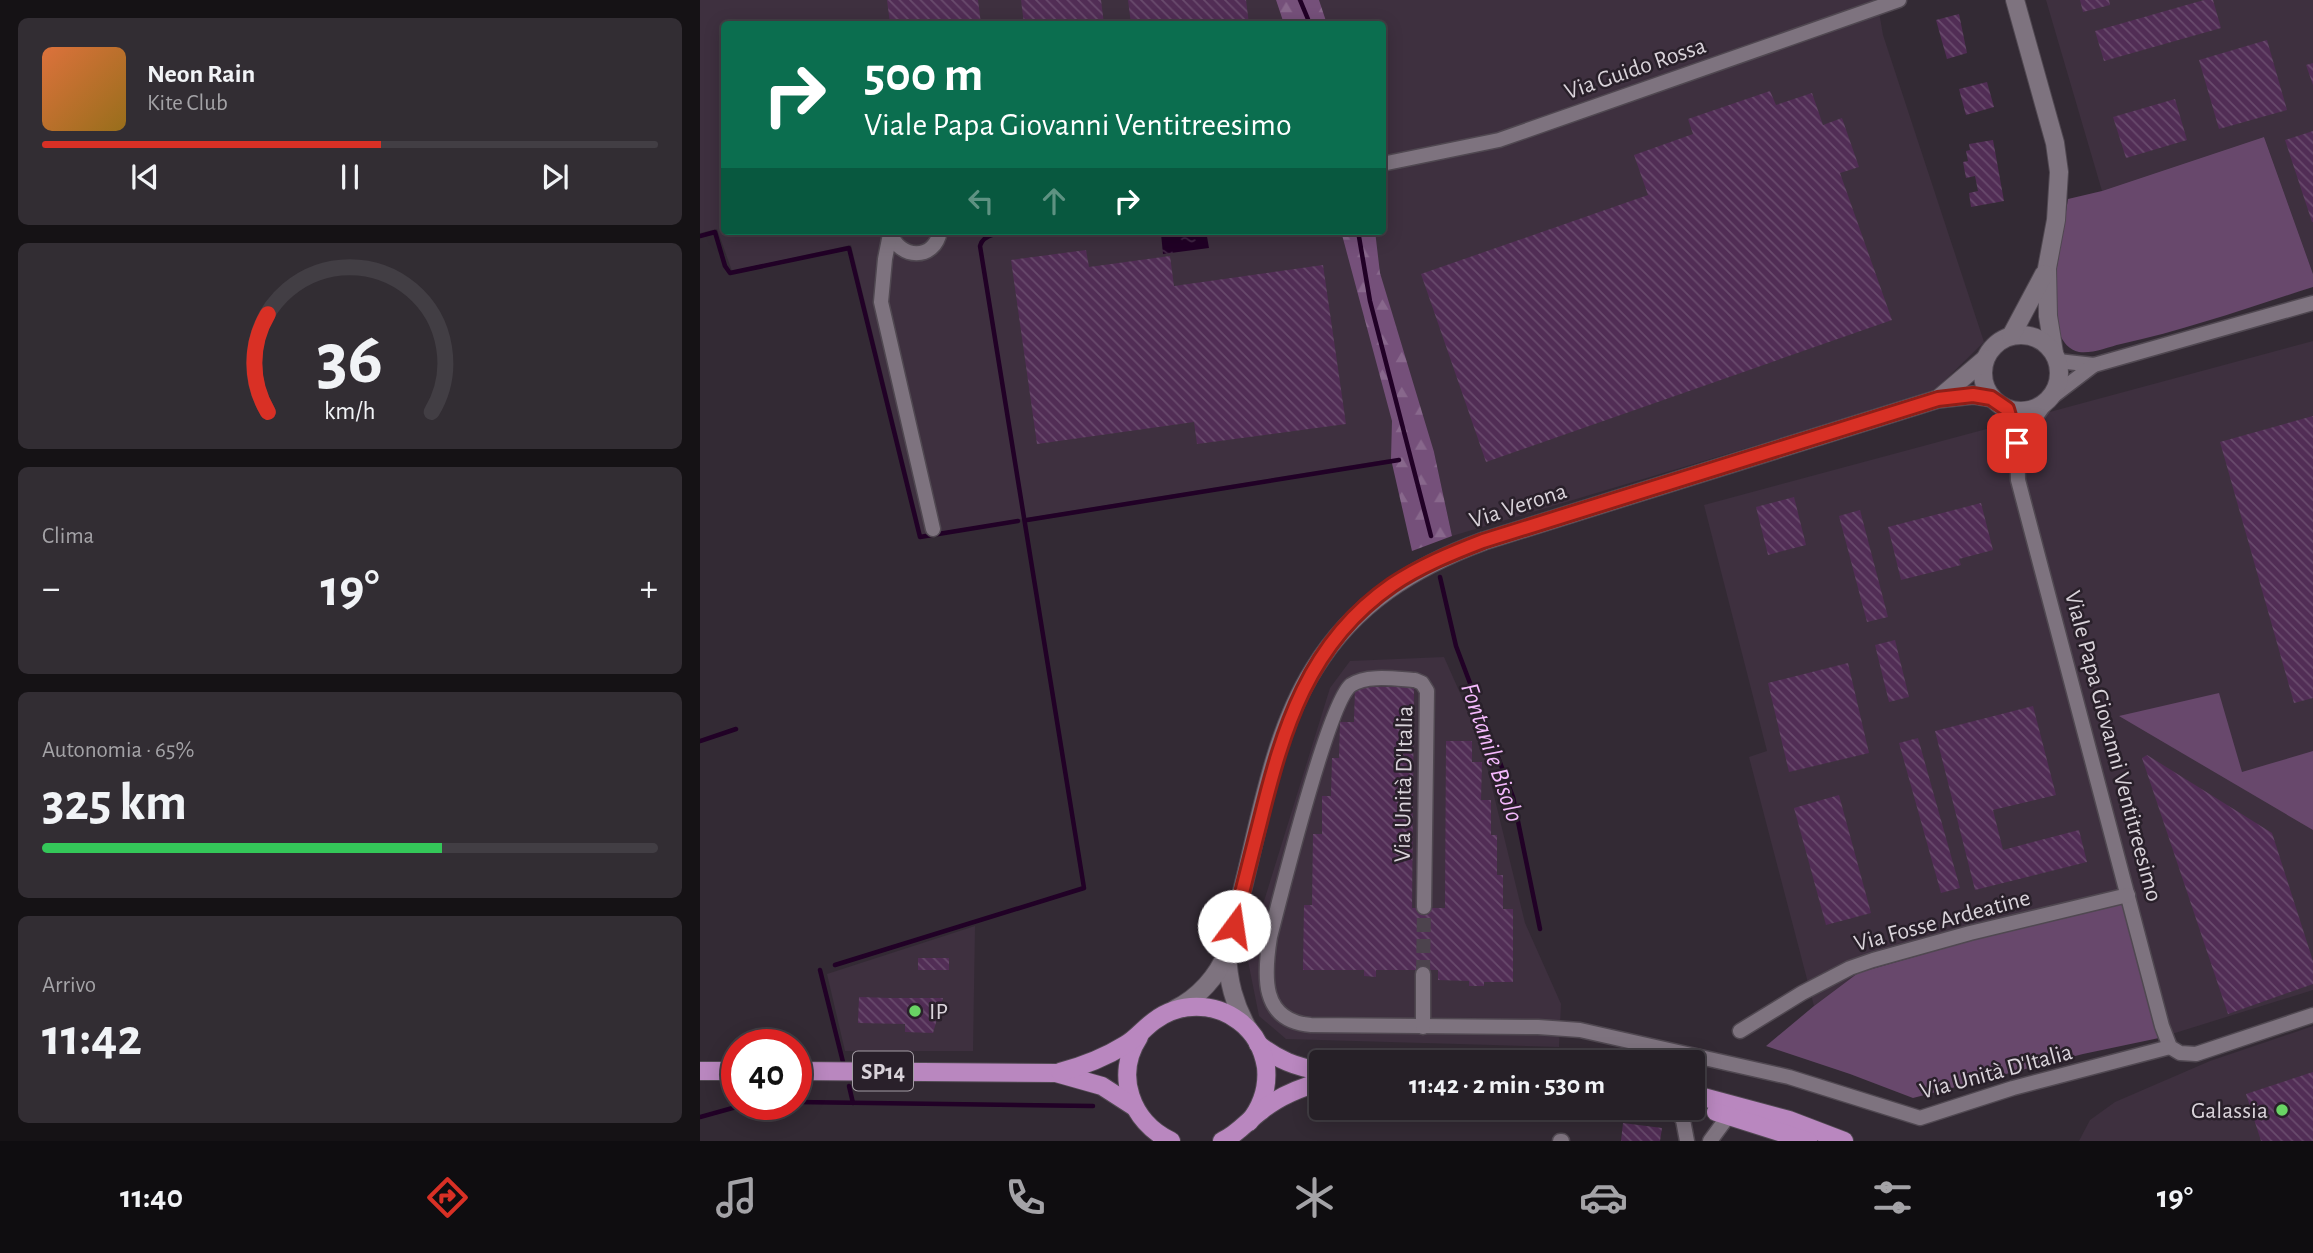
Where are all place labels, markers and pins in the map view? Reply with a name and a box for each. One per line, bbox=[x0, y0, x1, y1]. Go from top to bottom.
pin bbox=[1987, 413, 2047, 473]
place label: IP bbox=[929, 1000, 948, 1024]
marker: IP bbox=[907, 1003, 923, 1019]
place label: Galassia bbox=[2191, 1099, 2268, 1123]
marker: Galassia bbox=[2274, 1102, 2290, 1118]

